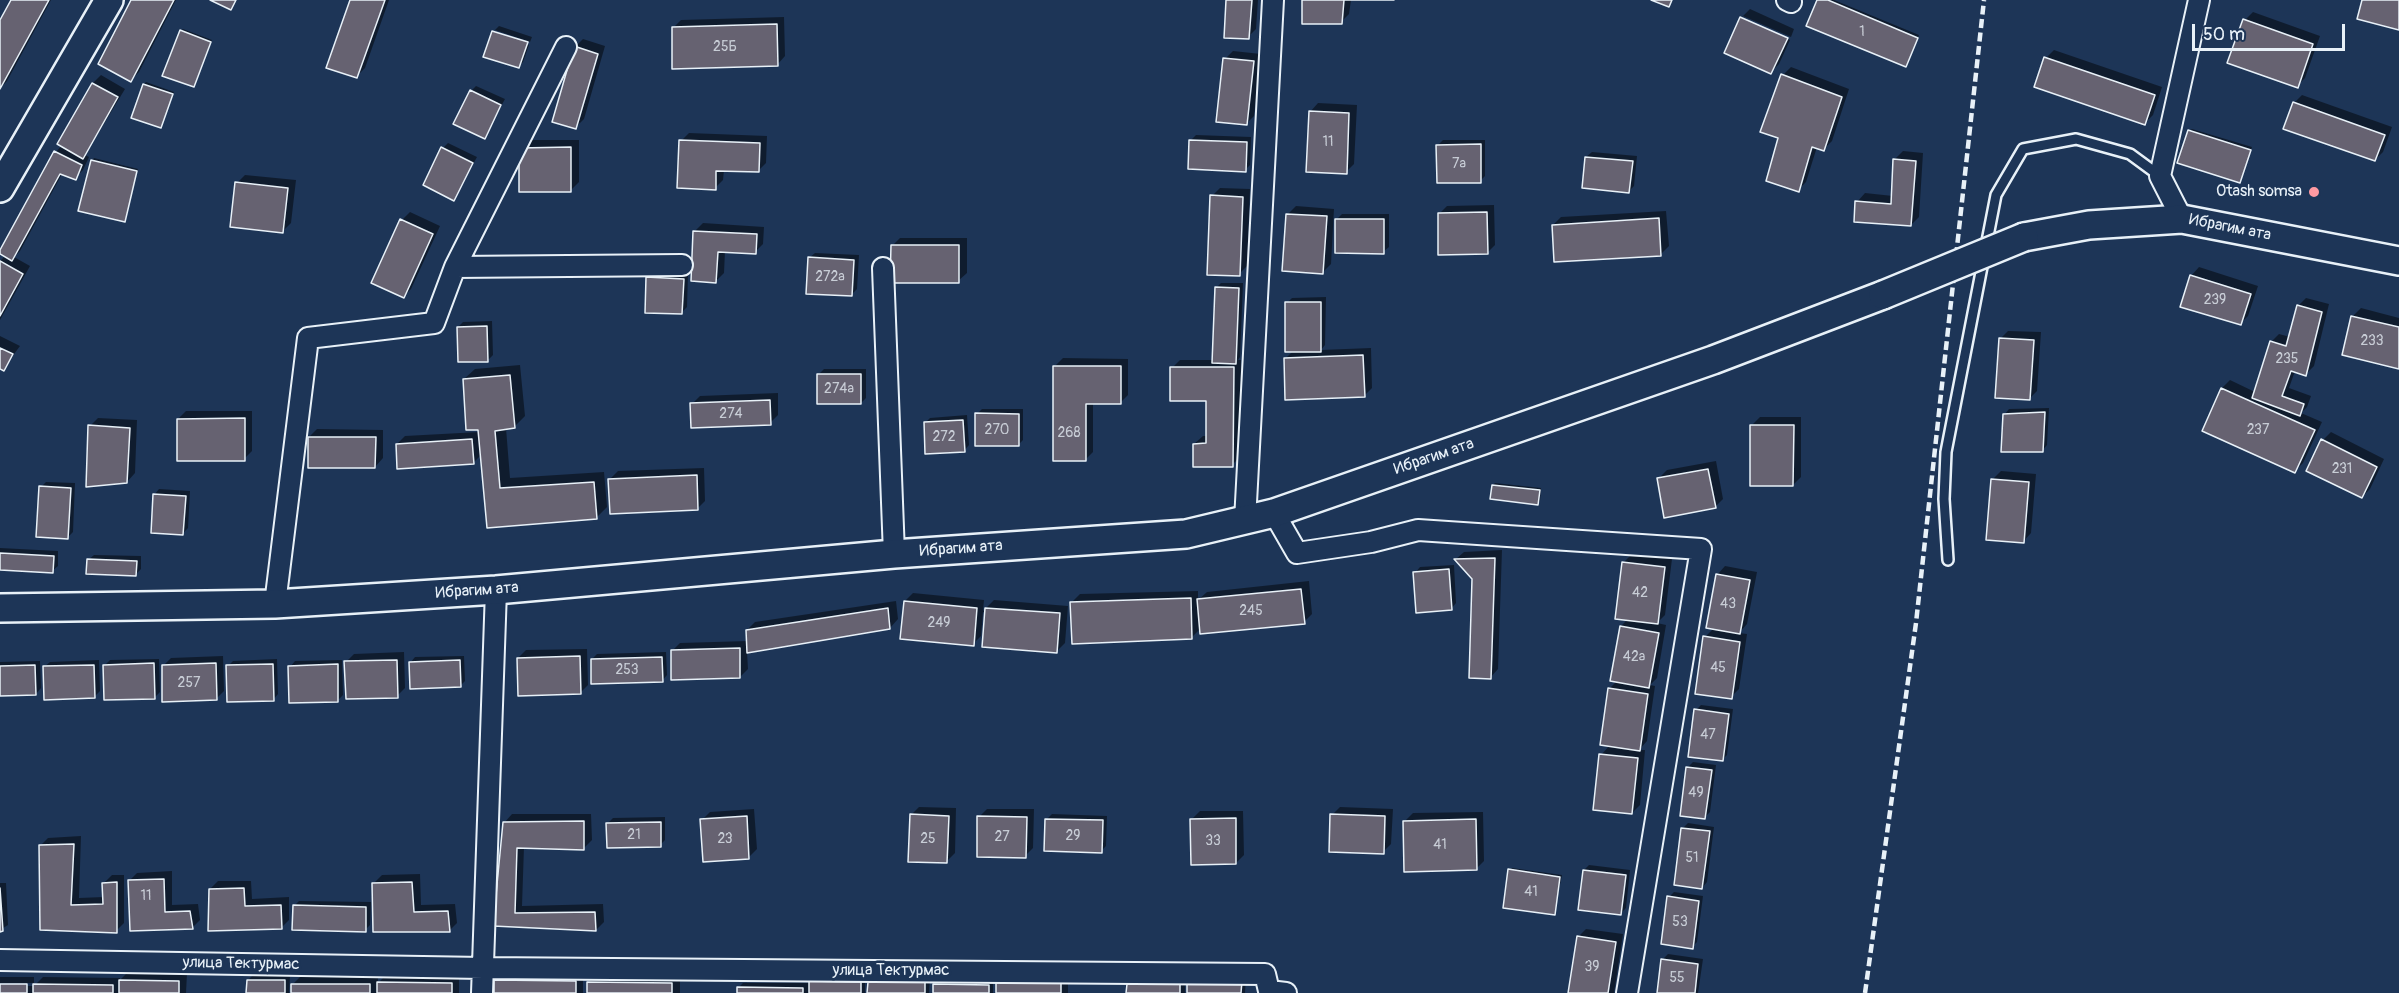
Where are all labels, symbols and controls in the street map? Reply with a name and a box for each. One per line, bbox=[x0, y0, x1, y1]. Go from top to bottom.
scale bar bbox=[2195, 12, 2348, 50]
text: 50 m bbox=[2203, 23, 2245, 46]
house number: 1 bbox=[1859, 24, 1865, 40]
house number: 25Б bbox=[713, 39, 737, 55]
house number: 11 bbox=[1323, 134, 1333, 150]
house number: 7а bbox=[1452, 156, 1466, 172]
place label: Otash somsa bbox=[2216, 182, 2302, 202]
marker: Otash somsa bbox=[2307, 185, 2321, 199]
street label: Ибрагим ата bbox=[2187, 211, 2273, 245]
house number: 272а bbox=[815, 269, 845, 285]
house number: 239 bbox=[2204, 292, 2226, 308]
house number: 233 bbox=[2360, 333, 2384, 349]
house number: 235 bbox=[2276, 351, 2298, 367]
house number: 274а bbox=[824, 381, 854, 397]
house number: 274 bbox=[719, 406, 743, 422]
house number: 270 bbox=[985, 422, 1009, 438]
house number: 237 bbox=[2247, 422, 2269, 438]
house number: 268 bbox=[1057, 425, 1081, 441]
house number: 272 bbox=[932, 429, 956, 445]
street label: Ибрагим ата bbox=[1392, 434, 1476, 480]
house number: 231 bbox=[2332, 461, 2352, 477]
street label: Ибрагим ата bbox=[919, 537, 1003, 561]
street label: Ибрагим ата bbox=[435, 579, 519, 603]
house number: 42 bbox=[1632, 585, 1648, 601]
house number: 43 bbox=[1720, 596, 1736, 612]
house number: 245 bbox=[1239, 603, 1263, 619]
house number: 249 bbox=[927, 615, 951, 631]
house number: 42а bbox=[1623, 649, 1645, 665]
house number: 45 bbox=[1710, 660, 1726, 676]
house number: 253 bbox=[615, 662, 639, 678]
house number: 257 bbox=[178, 675, 200, 691]
house number: 47 bbox=[1700, 727, 1716, 743]
house number: 49 bbox=[1688, 785, 1704, 801]
house number: 21 bbox=[627, 827, 641, 843]
house number: 29 bbox=[1065, 828, 1081, 844]
house number: 27 bbox=[994, 829, 1010, 845]
house number: 23 bbox=[717, 831, 733, 847]
house number: 25 bbox=[920, 831, 936, 847]
house number: 33 bbox=[1205, 833, 1221, 849]
house number: 41 bbox=[1433, 837, 1447, 853]
house number: 51 bbox=[1685, 850, 1699, 866]
house number: 41 bbox=[1524, 884, 1538, 900]
house number: 11 bbox=[141, 888, 151, 904]
house number: 53 bbox=[1672, 914, 1688, 930]
street label: улица Тектурмас bbox=[182, 953, 300, 975]
house number: 39 bbox=[1584, 959, 1600, 975]
street label: улица Тектурмас bbox=[833, 961, 949, 981]
house number: 55 bbox=[1669, 970, 1685, 986]

